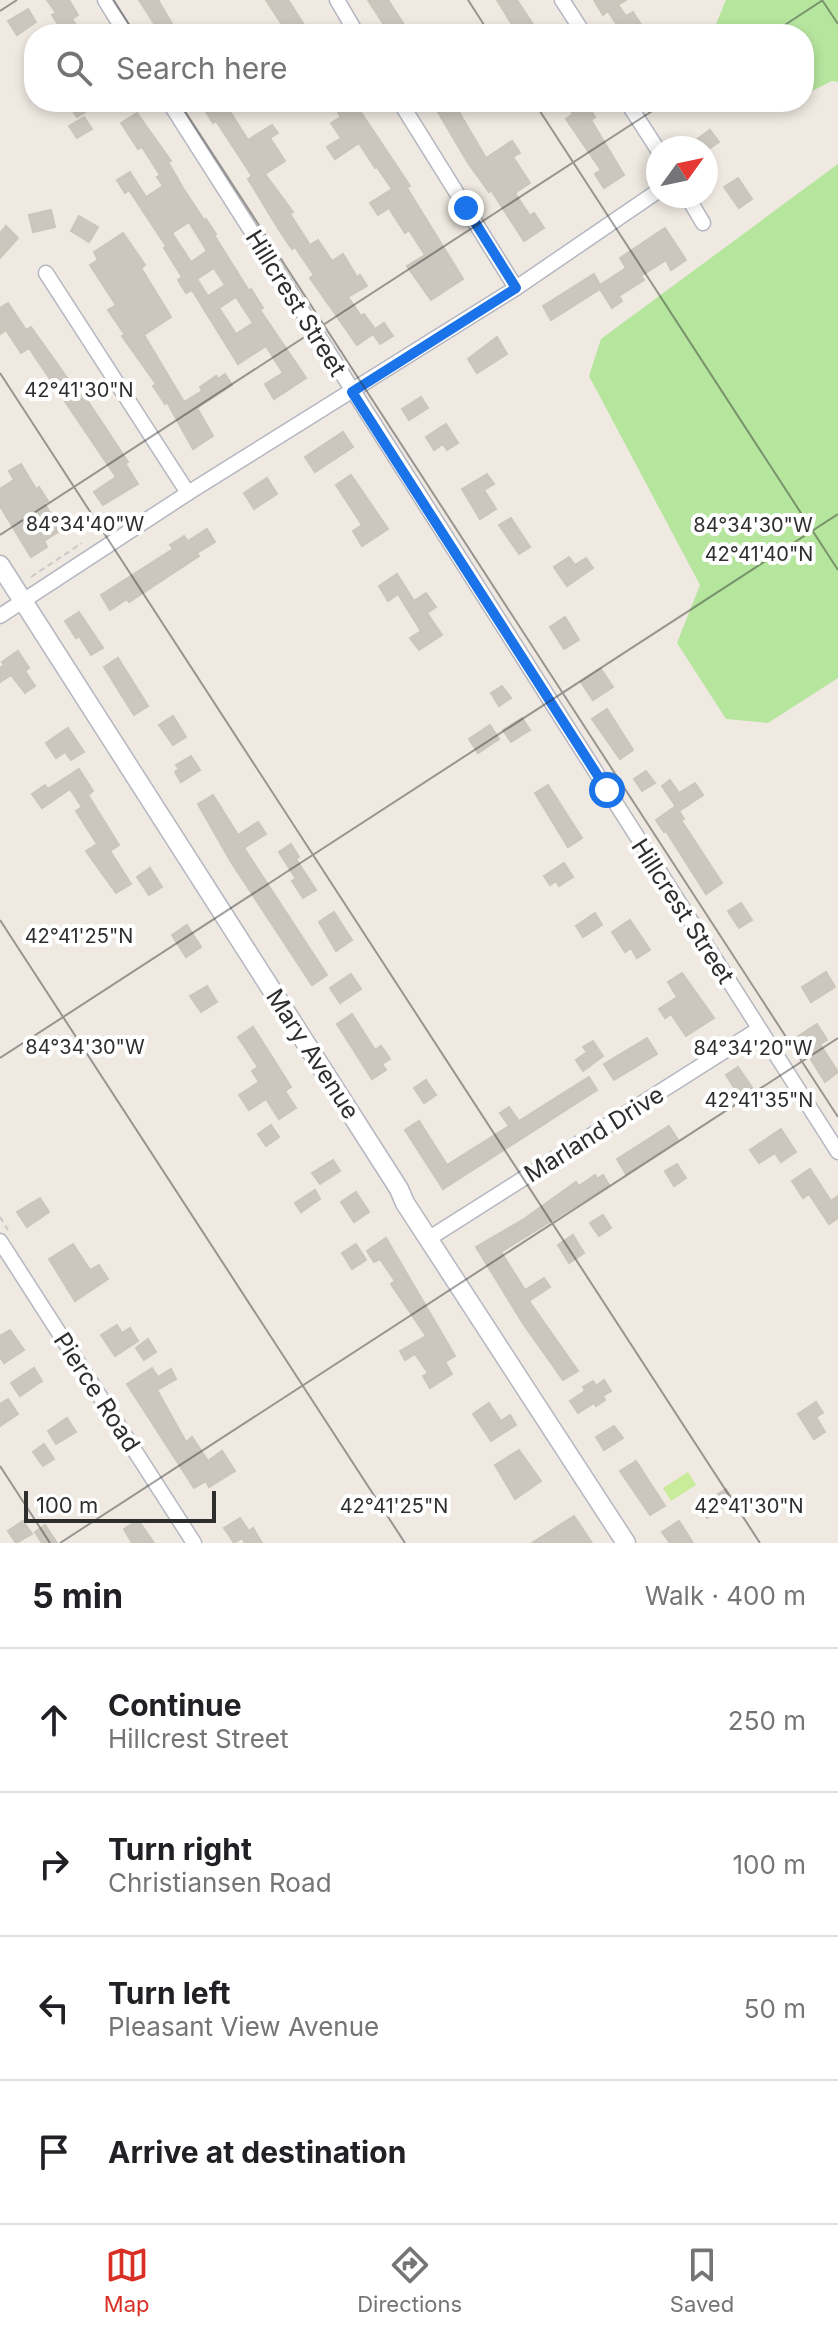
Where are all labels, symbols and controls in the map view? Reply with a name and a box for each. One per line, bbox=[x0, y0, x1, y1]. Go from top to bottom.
search box bbox=[24, 24, 814, 112]
icon: search bbox=[52, 46, 96, 90]
text: Search here bbox=[116, 50, 288, 86]
north arrow bbox=[646, 136, 718, 208]
route end bbox=[448, 190, 484, 226]
street label: Hillcrest Street bbox=[240, 225, 353, 381]
text: 42°41'30"N bbox=[24, 378, 134, 402]
text: 84°34'40"W bbox=[26, 512, 145, 536]
text: 84°34'30"W bbox=[693, 513, 813, 537]
text: 42°41'40"N bbox=[705, 542, 813, 566]
route start bbox=[589, 772, 625, 808]
street label: Hillcrest Street bbox=[625, 833, 741, 989]
text: 42°41'25"N bbox=[25, 924, 133, 948]
street label: Mary Avenue bbox=[260, 984, 366, 1124]
text: 84°34'30"W bbox=[25, 1035, 145, 1059]
text: 84°34'20"W bbox=[693, 1036, 813, 1060]
street label: Marland Drive bbox=[519, 1080, 669, 1188]
text: 42°41'35"N bbox=[705, 1088, 813, 1112]
street label: Pierce Road bbox=[48, 1327, 146, 1457]
scale bar bbox=[24, 1487, 216, 1523]
text: 100 m bbox=[36, 1492, 98, 1518]
text: 42°41'25"N bbox=[340, 1494, 448, 1518]
text: 42°41'30"N bbox=[694, 1494, 804, 1518]
text: 5 min bbox=[32, 1575, 123, 1616]
text: Walk · 400 m bbox=[645, 1580, 806, 1611]
text: Continue bbox=[108, 1687, 242, 1723]
icon: ahead bbox=[32, 1698, 76, 1742]
text: 250 m bbox=[728, 1705, 806, 1736]
text: Hillcrest Street bbox=[108, 1723, 289, 1754]
text: Turn right bbox=[108, 1831, 252, 1867]
icon: right bbox=[32, 1842, 76, 1886]
text: 100 m bbox=[733, 1849, 806, 1880]
text: Christiansen Road bbox=[108, 1867, 332, 1898]
text: Turn left bbox=[108, 1975, 230, 2011]
icon: left bbox=[32, 1986, 76, 2030]
text: 50 m bbox=[744, 1993, 806, 2024]
text: Pleasant View Avenue bbox=[108, 2011, 379, 2042]
icon: arrive bbox=[32, 2130, 76, 2174]
text: Arrive at destination bbox=[108, 2134, 406, 2170]
tab: Map bbox=[104, 2243, 150, 2317]
tab: Directions bbox=[357, 2243, 462, 2317]
tab: Saved bbox=[670, 2243, 734, 2317]

